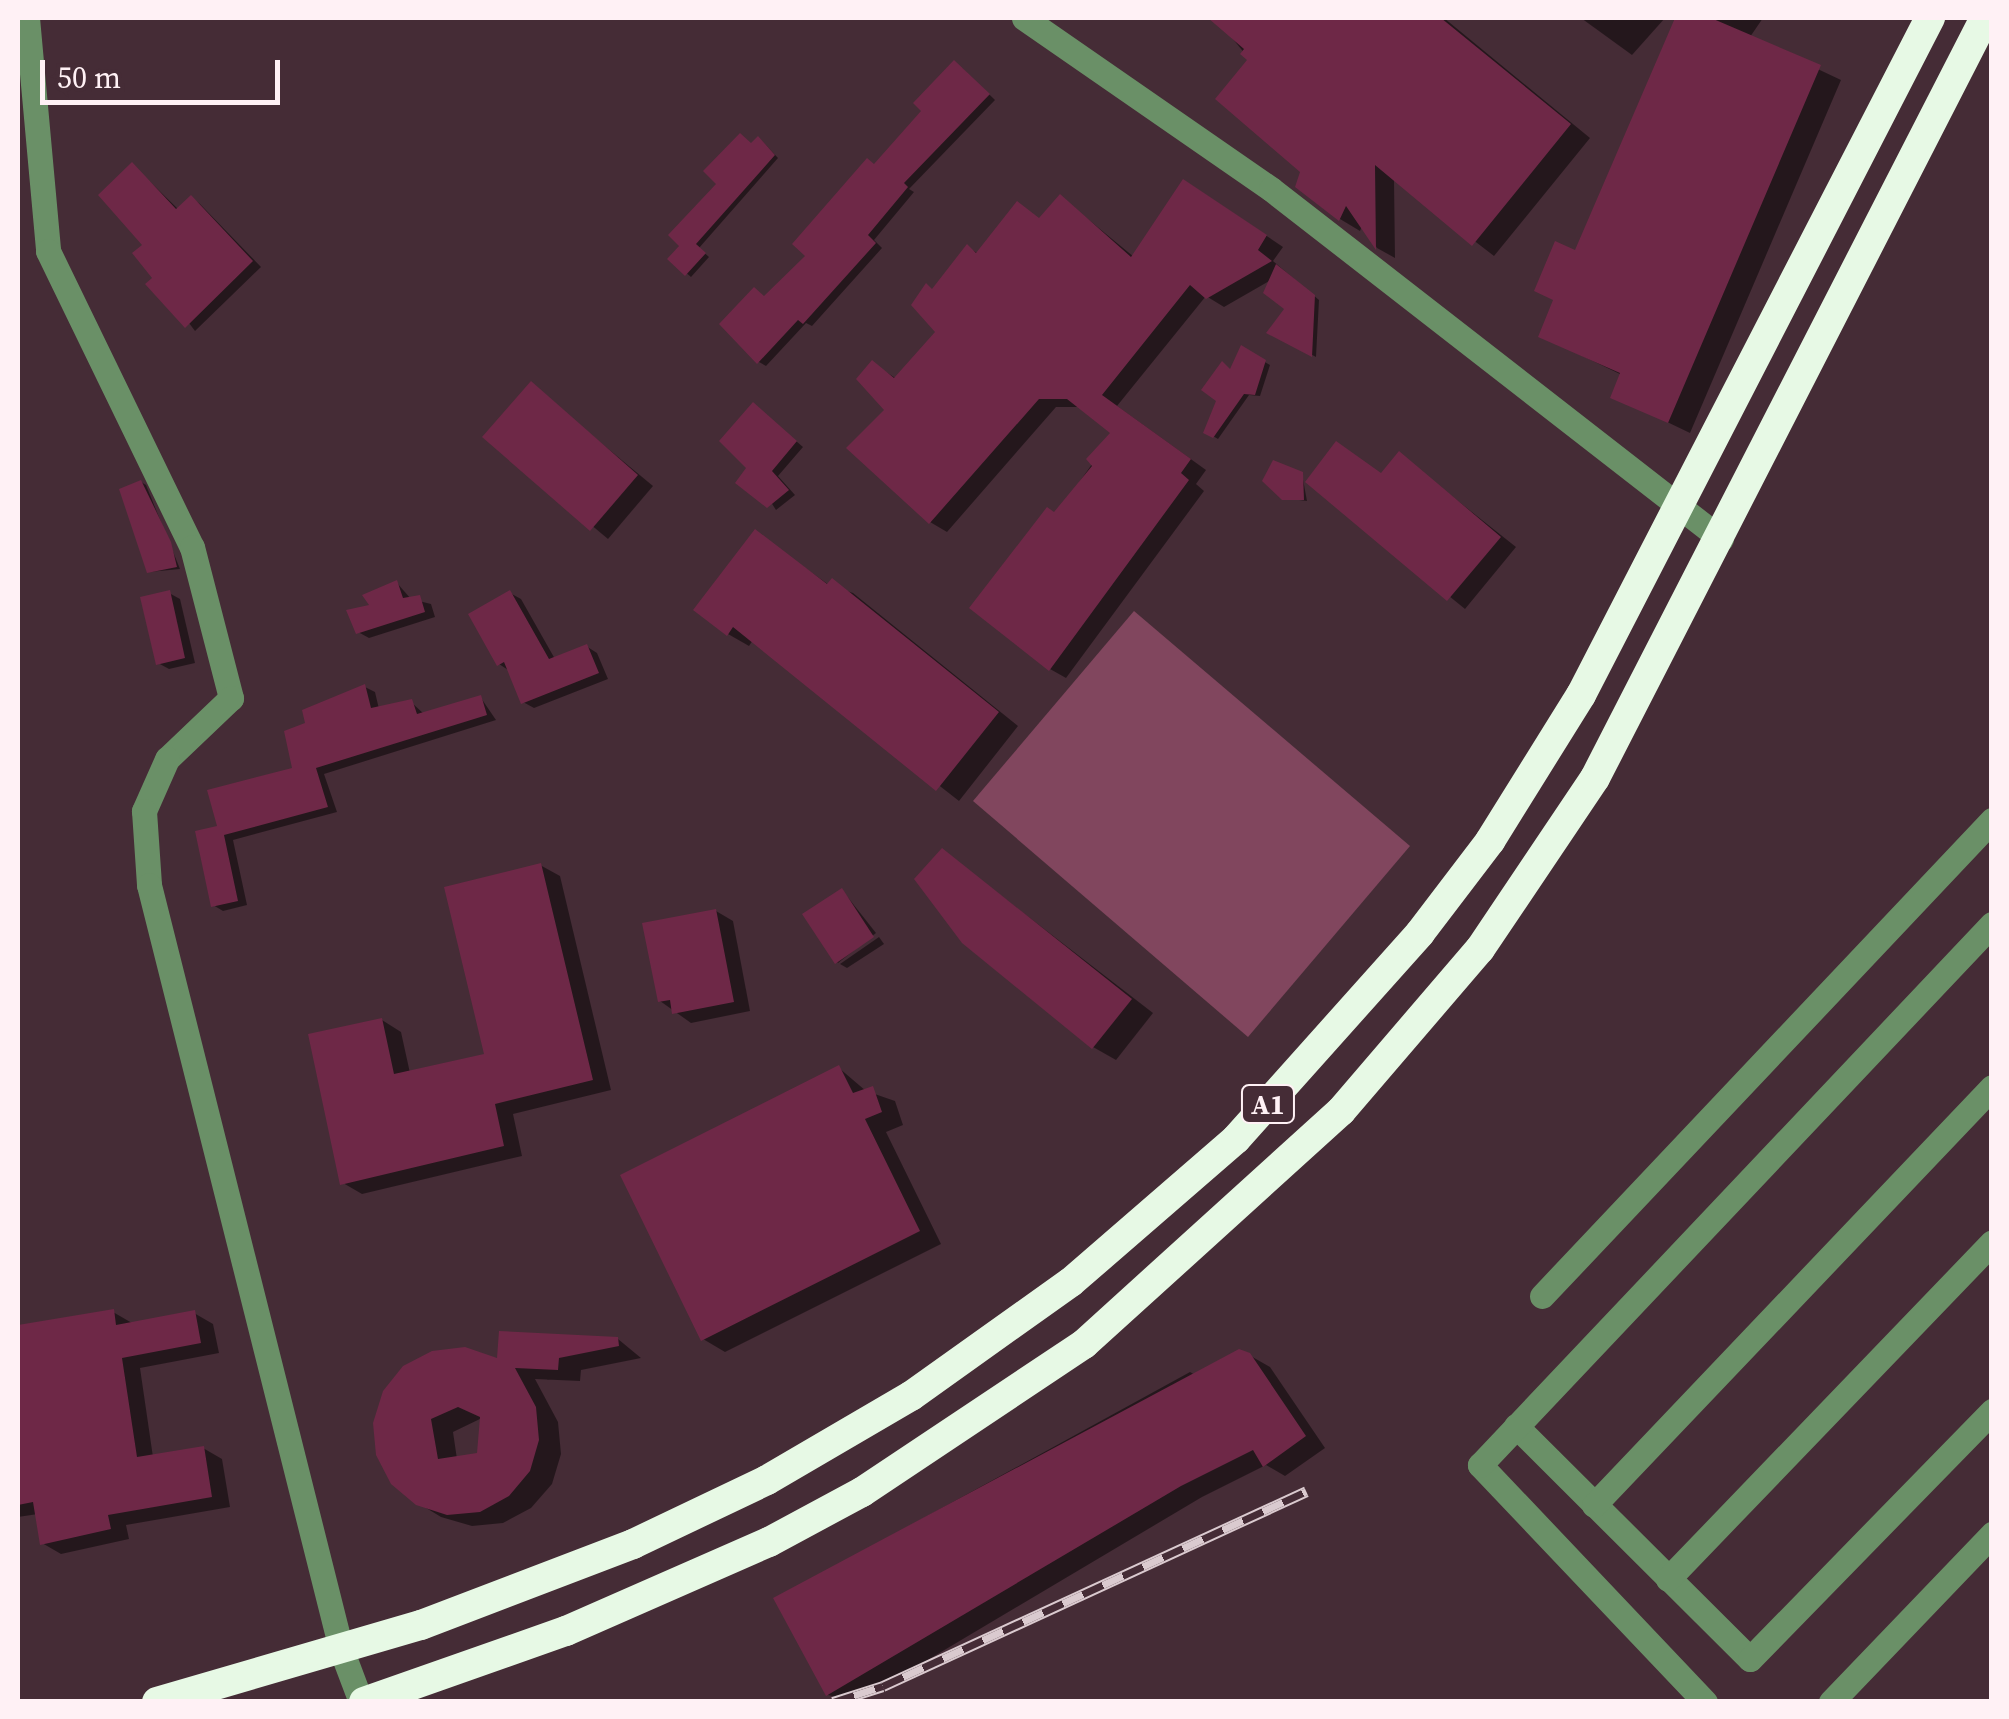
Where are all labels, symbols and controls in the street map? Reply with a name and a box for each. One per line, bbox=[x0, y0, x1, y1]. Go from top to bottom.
scale bar bbox=[45, 40, 285, 102]
text: 50 m bbox=[57, 57, 121, 98]
road number: A1 bbox=[1240, 1081, 1296, 1127]

